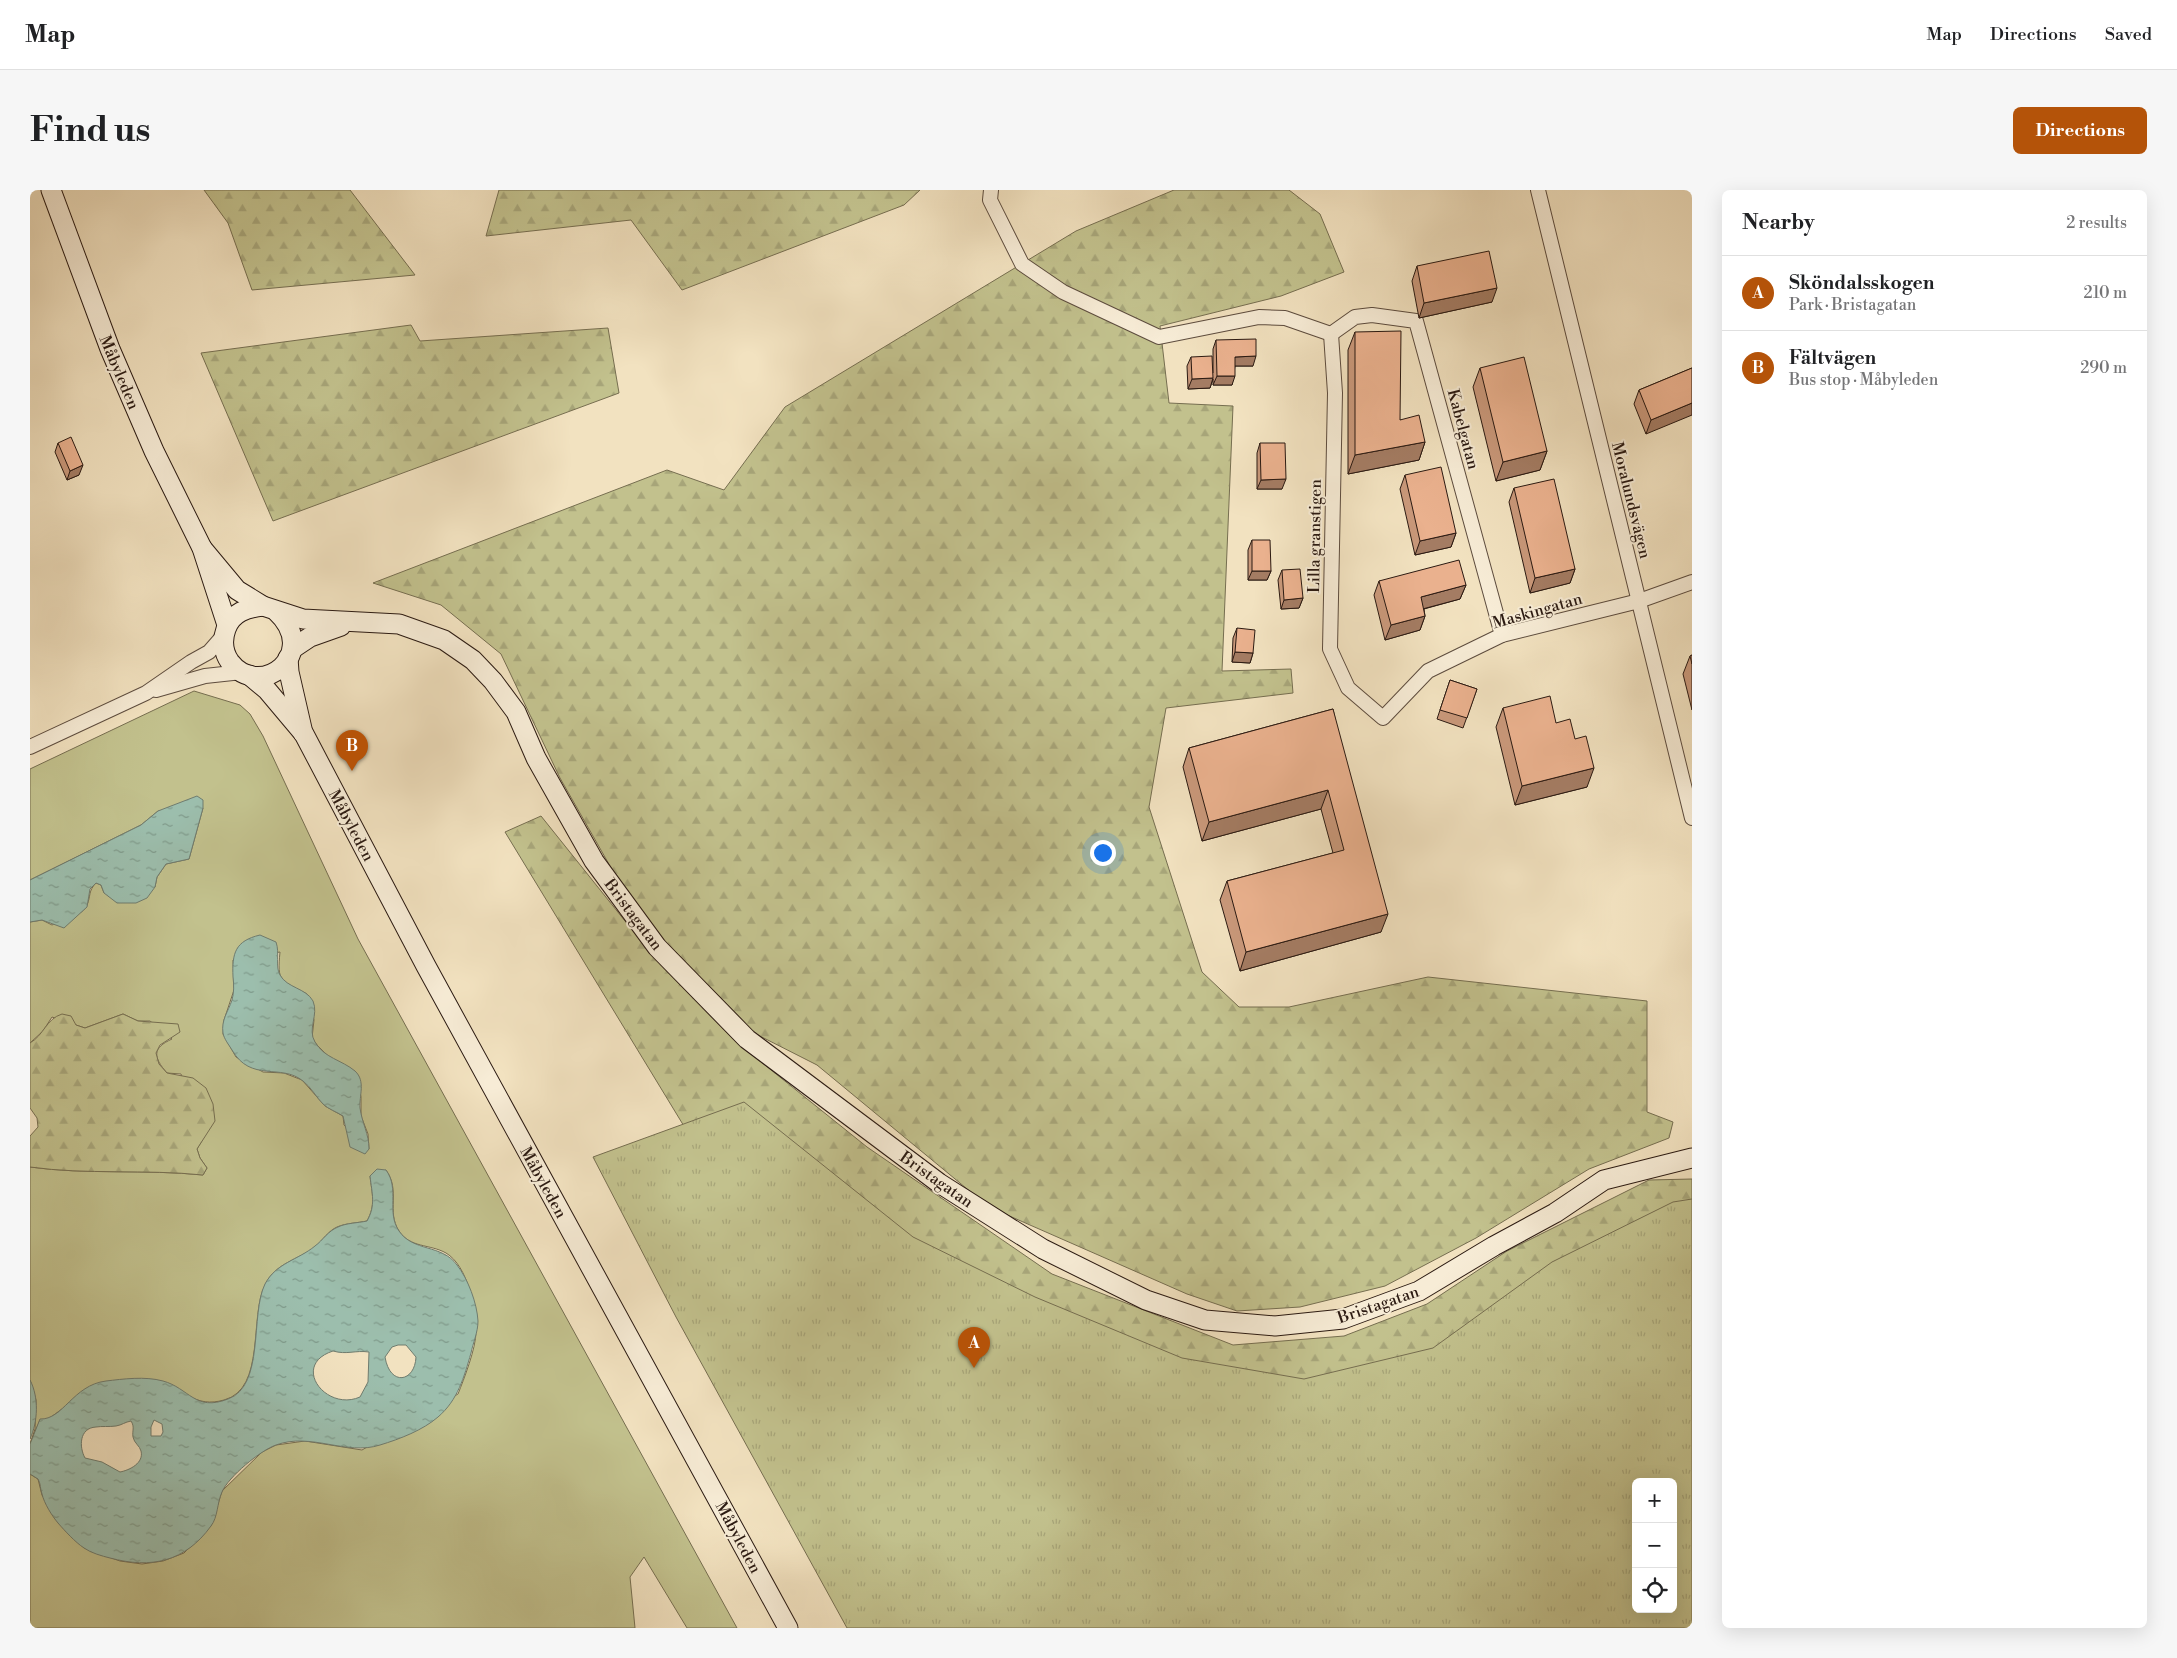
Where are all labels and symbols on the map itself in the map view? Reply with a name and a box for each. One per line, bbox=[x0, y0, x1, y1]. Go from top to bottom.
street label: Måbyleden bbox=[95, 332, 144, 413]
street label: Kabelgatan bbox=[1443, 387, 1483, 472]
street label: Moralundsvägen bbox=[1607, 440, 1655, 561]
street label: Lilla granstigen bbox=[1304, 479, 1326, 593]
street label: Maskingatan bbox=[1490, 588, 1585, 633]
pin: B bbox=[336, 730, 368, 771]
street label: Måbyleden bbox=[324, 786, 379, 865]
your location bbox=[1090, 840, 1116, 866]
street label: Bristagatan bbox=[599, 874, 667, 955]
street label: Måbyleden bbox=[515, 1143, 571, 1222]
street label: Bristagatan bbox=[895, 1147, 977, 1213]
street label: Bristagatan bbox=[1334, 1282, 1422, 1329]
pin: A bbox=[958, 1327, 990, 1368]
street label: Måbyleden bbox=[711, 1498, 766, 1577]

